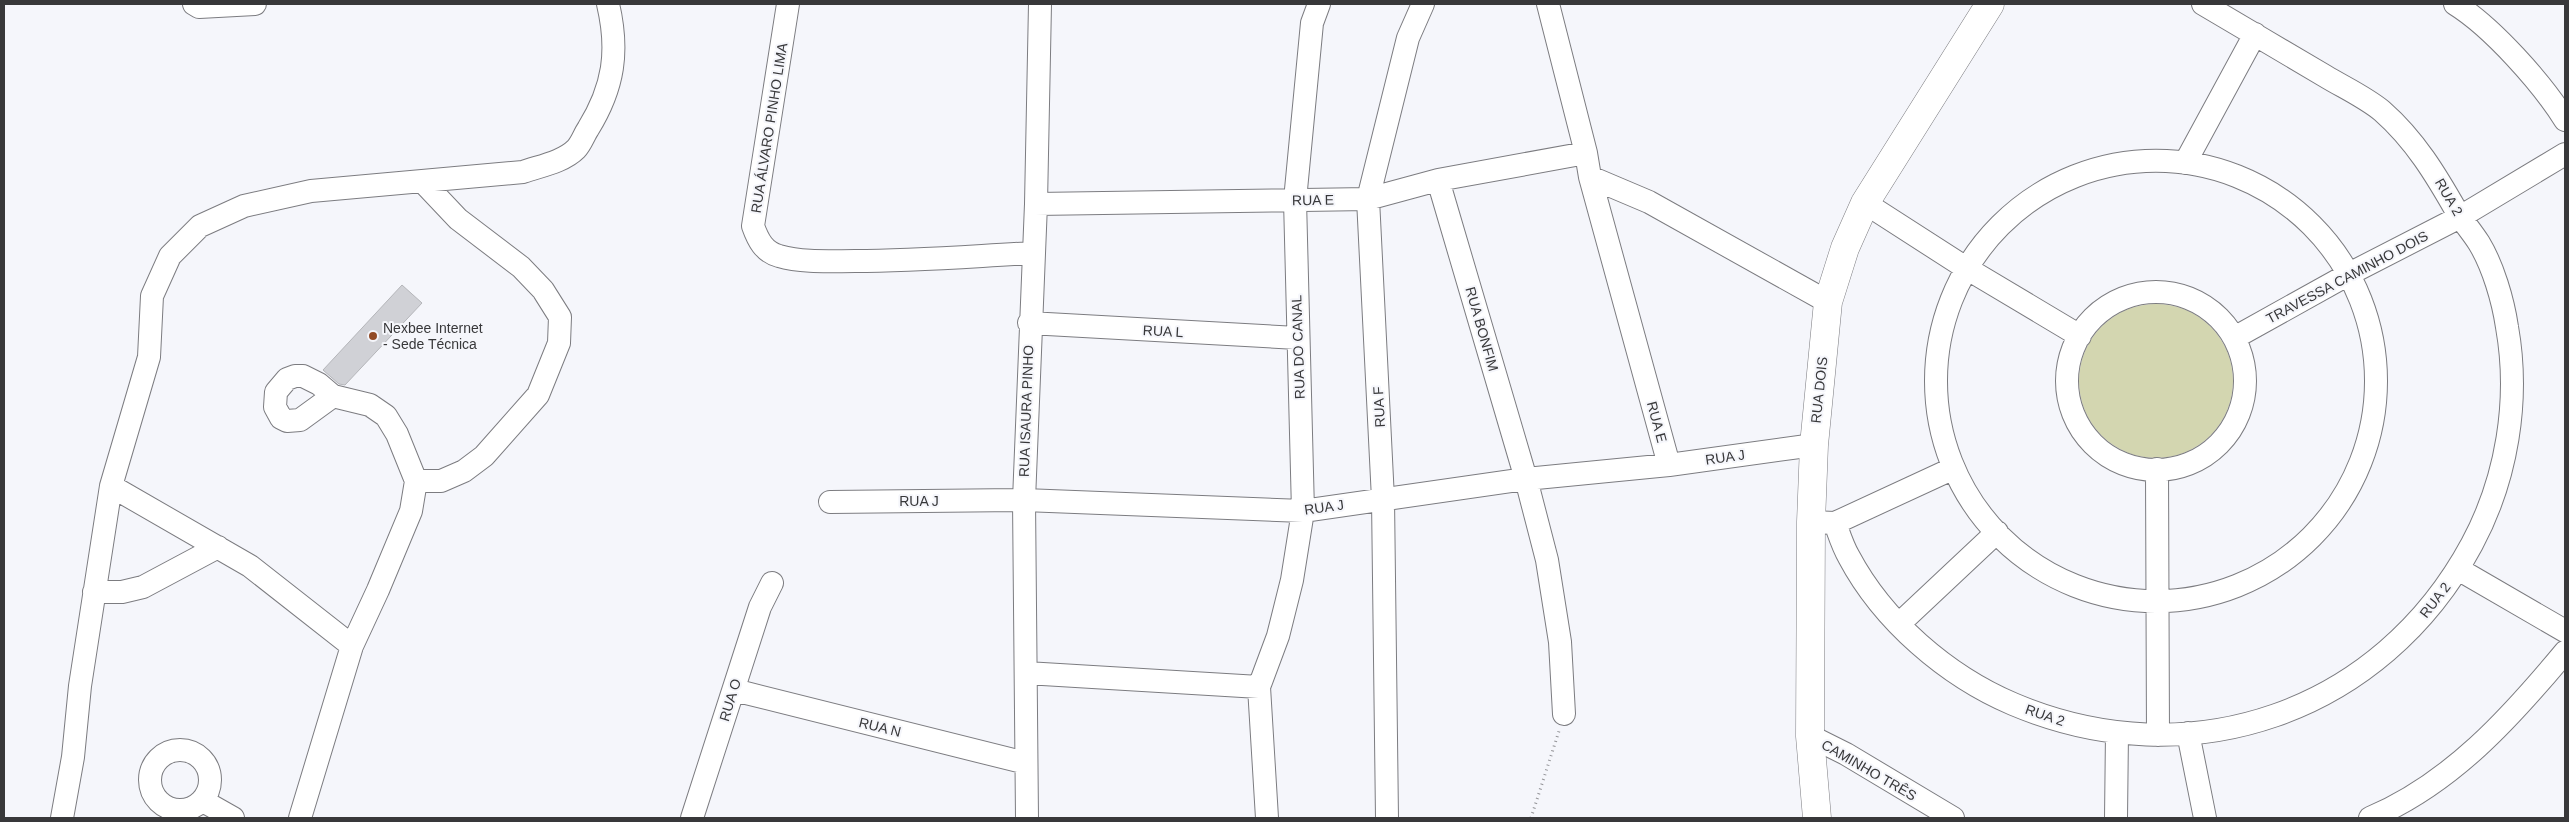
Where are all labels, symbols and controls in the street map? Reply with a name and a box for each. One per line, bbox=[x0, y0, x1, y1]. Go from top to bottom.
street label: RUA ÁLVARO PINHO LIMA bbox=[748, 41, 790, 214]
street label: RUA 2 bbox=[2432, 175, 2466, 219]
street label: RUA E bbox=[1292, 192, 1334, 208]
street label: TRAVESSA CAMINHO DOIS bbox=[2263, 227, 2431, 327]
street label: RUA BONFIM bbox=[1462, 285, 1502, 373]
street label: RUA DO CANAL bbox=[1288, 294, 1308, 399]
place label: Nexbee Internet - Sede Técnica bbox=[383, 320, 483, 352]
street label: RUA L bbox=[1142, 322, 1184, 340]
marker: Nexbee Internet - Sede Técnica bbox=[367, 330, 379, 342]
street label: RUA ISAURA PINHO bbox=[1016, 345, 1036, 477]
street label: RUA DOIS bbox=[1808, 356, 1830, 424]
street label: RUA F bbox=[1370, 386, 1388, 428]
street label: RUA E bbox=[1644, 400, 1670, 444]
street label: RUA J bbox=[1704, 446, 1746, 468]
street label: RUA J bbox=[899, 493, 939, 509]
street label: RUA J bbox=[1303, 496, 1345, 518]
street label: RUA 2 bbox=[2416, 579, 2454, 621]
street label: RUA O bbox=[716, 677, 744, 723]
street label: RUA 2 bbox=[2023, 701, 2067, 729]
street label: RUA N bbox=[857, 714, 903, 740]
street label: CAMINHO TRÊS bbox=[1819, 736, 1919, 804]

